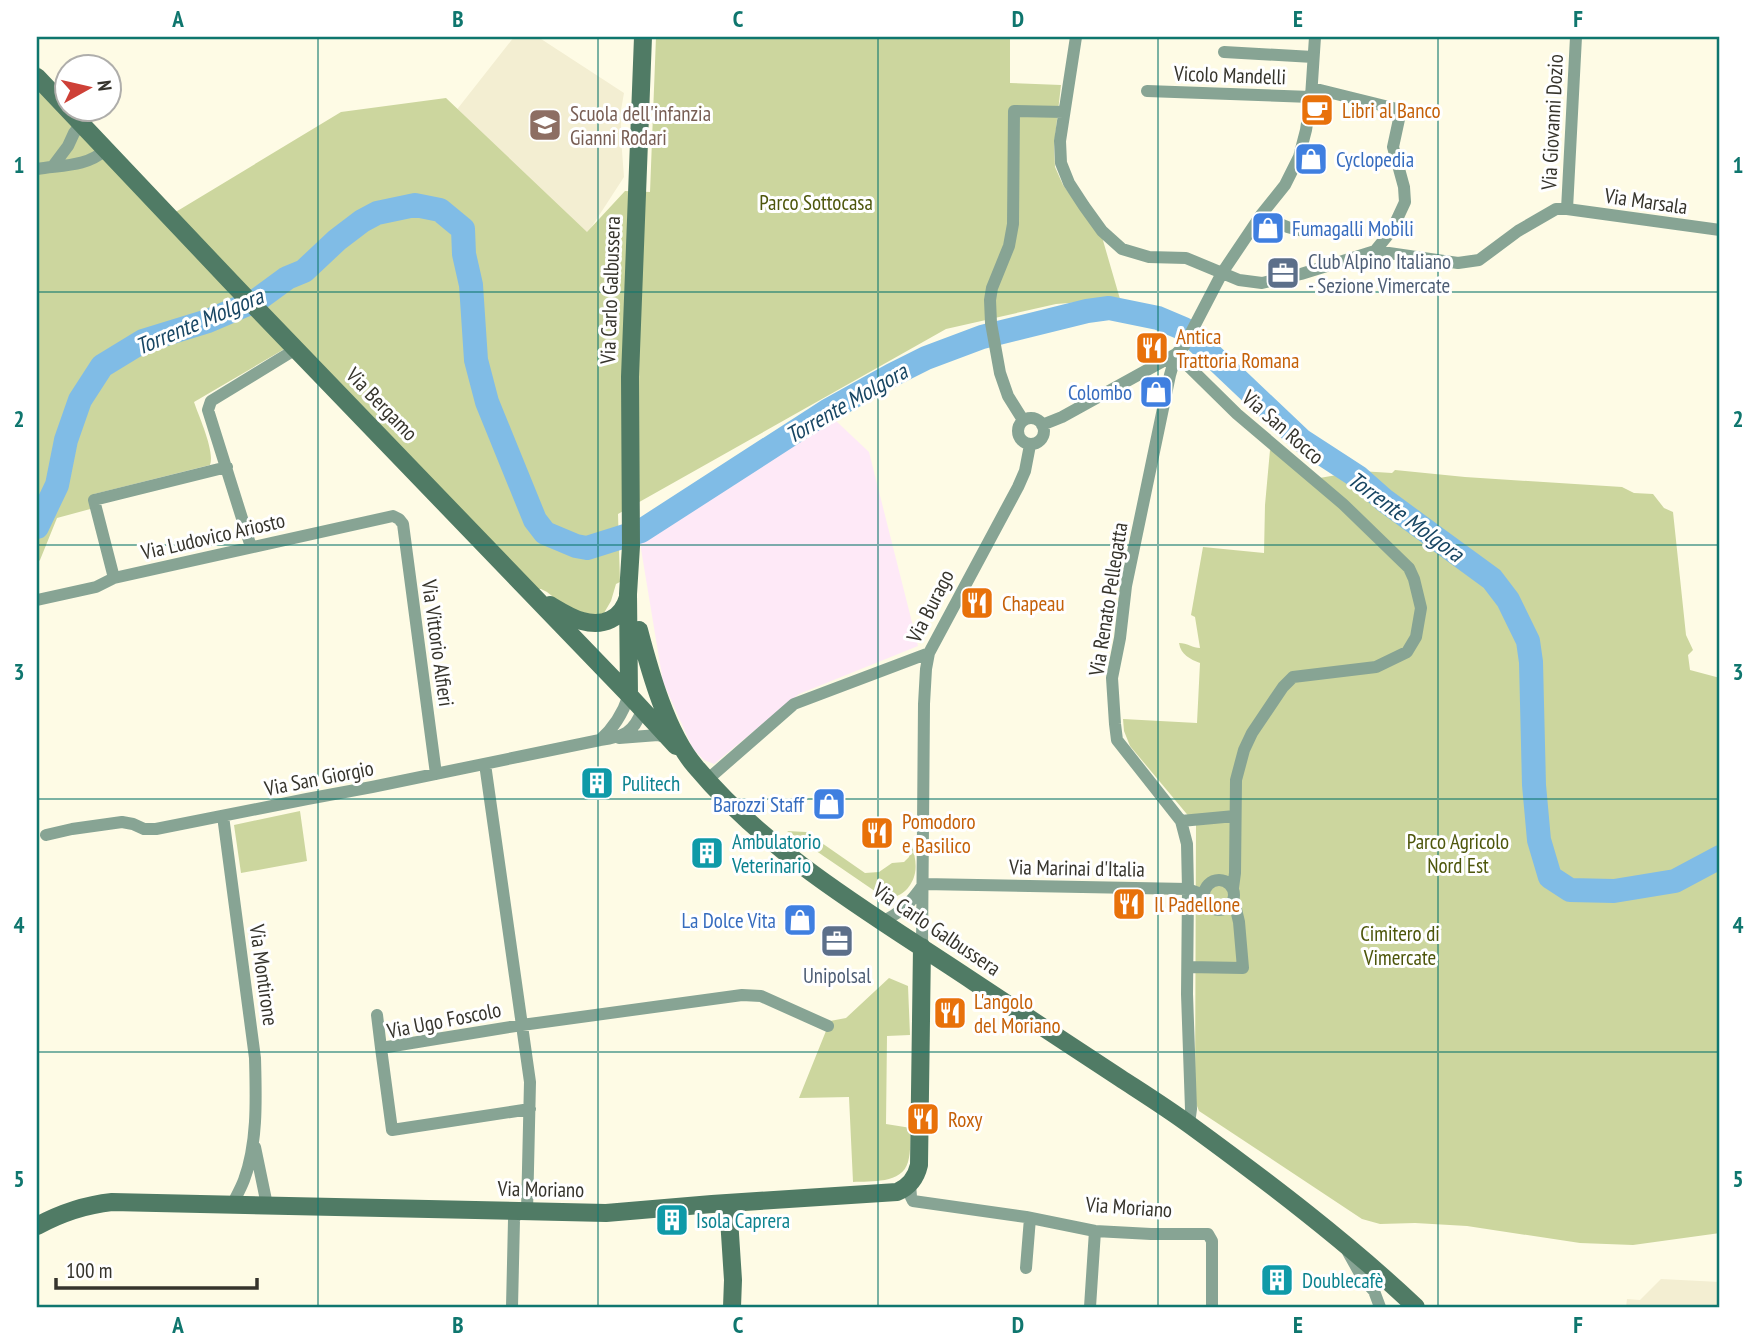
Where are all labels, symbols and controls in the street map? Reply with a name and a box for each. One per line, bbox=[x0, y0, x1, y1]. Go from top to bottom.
text: A bbox=[171, 4, 184, 33]
text: B bbox=[452, 4, 464, 33]
text: C bbox=[733, 4, 744, 33]
text: D bbox=[1012, 4, 1024, 33]
text: E bbox=[1293, 4, 1303, 33]
text: F bbox=[1573, 4, 1583, 33]
north arrow bbox=[52, 52, 122, 122]
street label: Via Giovanni Dozio bbox=[1535, 53, 1569, 192]
street label: Vicolo Mandelli bbox=[1173, 60, 1286, 90]
text: N bbox=[92, 79, 117, 92]
cafe icon: Libri al Banco bbox=[1298, 91, 1336, 129]
place label: Libri al Banco bbox=[1342, 97, 1441, 124]
place label: Scuola dell'infanzia Gianni Rodari bbox=[570, 100, 711, 151]
school or university icon: Scuola dell'infanzia Gianni Rodari bbox=[526, 106, 564, 144]
shop icon: Cyclopedia bbox=[1292, 140, 1330, 178]
place label: Cyclopedia bbox=[1336, 146, 1414, 173]
text: 1 bbox=[14, 150, 25, 179]
text: 1 bbox=[1733, 150, 1744, 179]
street label: Via Marsala bbox=[1602, 182, 1689, 220]
park label: Parco Sottocasa bbox=[759, 189, 873, 216]
shop icon: Fumagalli Mobili bbox=[1249, 209, 1287, 247]
place label: Fumagalli Mobili bbox=[1292, 215, 1414, 242]
street label: Via Carlo Galbussera bbox=[594, 216, 626, 365]
place label: Club Alpino Italiano - Sezione Vimercate bbox=[1308, 248, 1451, 299]
office icon: Club Alpino Italiano - Sezione Vimercate bbox=[1264, 254, 1302, 292]
water label: Torrente Molgora bbox=[131, 280, 269, 361]
place label: Antica Trattoria Romana bbox=[1176, 323, 1299, 374]
restaurant icon: Antica Trattoria Romana bbox=[1133, 329, 1171, 367]
water label: Torrente Molgora bbox=[780, 356, 914, 450]
street label: Via Bergamo bbox=[340, 361, 424, 446]
shop icon: Colombo bbox=[1137, 373, 1175, 411]
place label: Colombo bbox=[1068, 379, 1132, 406]
street label: Via San Rocco bbox=[1236, 383, 1330, 470]
text: 2 bbox=[14, 404, 25, 433]
text: 2 bbox=[1733, 404, 1744, 433]
water label: Torrente Molgora bbox=[1343, 464, 1471, 569]
street label: Via Ludovico Ariosto bbox=[138, 506, 287, 566]
street label: Via Renato Pellegatta bbox=[1082, 520, 1133, 679]
street label: Via Burago bbox=[900, 565, 960, 648]
street label: Via Vittorio Alfieri bbox=[416, 577, 460, 708]
restaurant icon: Chapeau bbox=[958, 584, 996, 622]
place label: Chapeau bbox=[1002, 590, 1065, 617]
text: 3 bbox=[14, 657, 25, 686]
text: 3 bbox=[1733, 657, 1744, 686]
street label: Via San Giorgio bbox=[261, 754, 376, 802]
building icon: Pulitech bbox=[578, 764, 616, 802]
place label: Pulitech bbox=[622, 770, 680, 797]
shop icon: Barozzi Staff bbox=[810, 785, 848, 823]
place label: Barozzi Staff bbox=[713, 791, 805, 818]
place label: Pomodoro e Basilico bbox=[902, 808, 976, 859]
restaurant icon: Pomodoro e Basilico bbox=[858, 814, 896, 852]
place label: Ambulatorio Veterinario bbox=[731, 828, 821, 879]
park label: Parco Agricolo Nord Est bbox=[1407, 828, 1509, 879]
building icon: Ambulatorio Veterinario bbox=[688, 834, 726, 872]
street label: Via Marinai d'Italia bbox=[1008, 853, 1145, 883]
street label: Via Carlo Galbussera bbox=[867, 876, 1006, 982]
restaurant icon: Il Padellone bbox=[1110, 885, 1148, 923]
place label: Il Padellone bbox=[1154, 891, 1240, 918]
shop icon: La Dolce Vita bbox=[781, 901, 819, 939]
place label: La Dolce Vita bbox=[682, 907, 776, 934]
text: 4 bbox=[14, 910, 25, 939]
text: 4 bbox=[1733, 910, 1744, 939]
park label: Cimitero di Vimercate bbox=[1360, 920, 1440, 971]
street label: Via Montirone bbox=[243, 922, 284, 1027]
office icon: Unipolsal bbox=[818, 922, 856, 960]
place label: Unipolsal bbox=[803, 962, 871, 989]
place label: L'angolo del Moriano bbox=[974, 988, 1061, 1039]
restaurant icon: L'angolo del Moriano bbox=[931, 994, 969, 1032]
street label: Via Ugo Foscolo bbox=[384, 996, 503, 1044]
restaurant icon: Roxy bbox=[904, 1100, 942, 1138]
place label: Roxy bbox=[948, 1106, 983, 1133]
text: 5 bbox=[14, 1164, 25, 1193]
text: 5 bbox=[1733, 1164, 1744, 1193]
street label: Via Moriano bbox=[496, 1175, 585, 1203]
street label: Via Moriano bbox=[1084, 1190, 1173, 1223]
building icon: Isola Caprera bbox=[653, 1201, 691, 1239]
place label: Isola Caprera bbox=[696, 1207, 790, 1234]
scale bar bbox=[56, 1246, 257, 1290]
text: 100 m bbox=[66, 1257, 112, 1284]
building icon: Doublecafè bbox=[1258, 1261, 1296, 1299]
place label: Doublecafè bbox=[1302, 1267, 1384, 1294]
text: A bbox=[171, 1310, 184, 1339]
text: B bbox=[452, 1310, 464, 1339]
text: C bbox=[733, 1310, 744, 1339]
text: D bbox=[1012, 1310, 1024, 1339]
text: E bbox=[1293, 1310, 1303, 1339]
text: F bbox=[1573, 1310, 1583, 1339]

